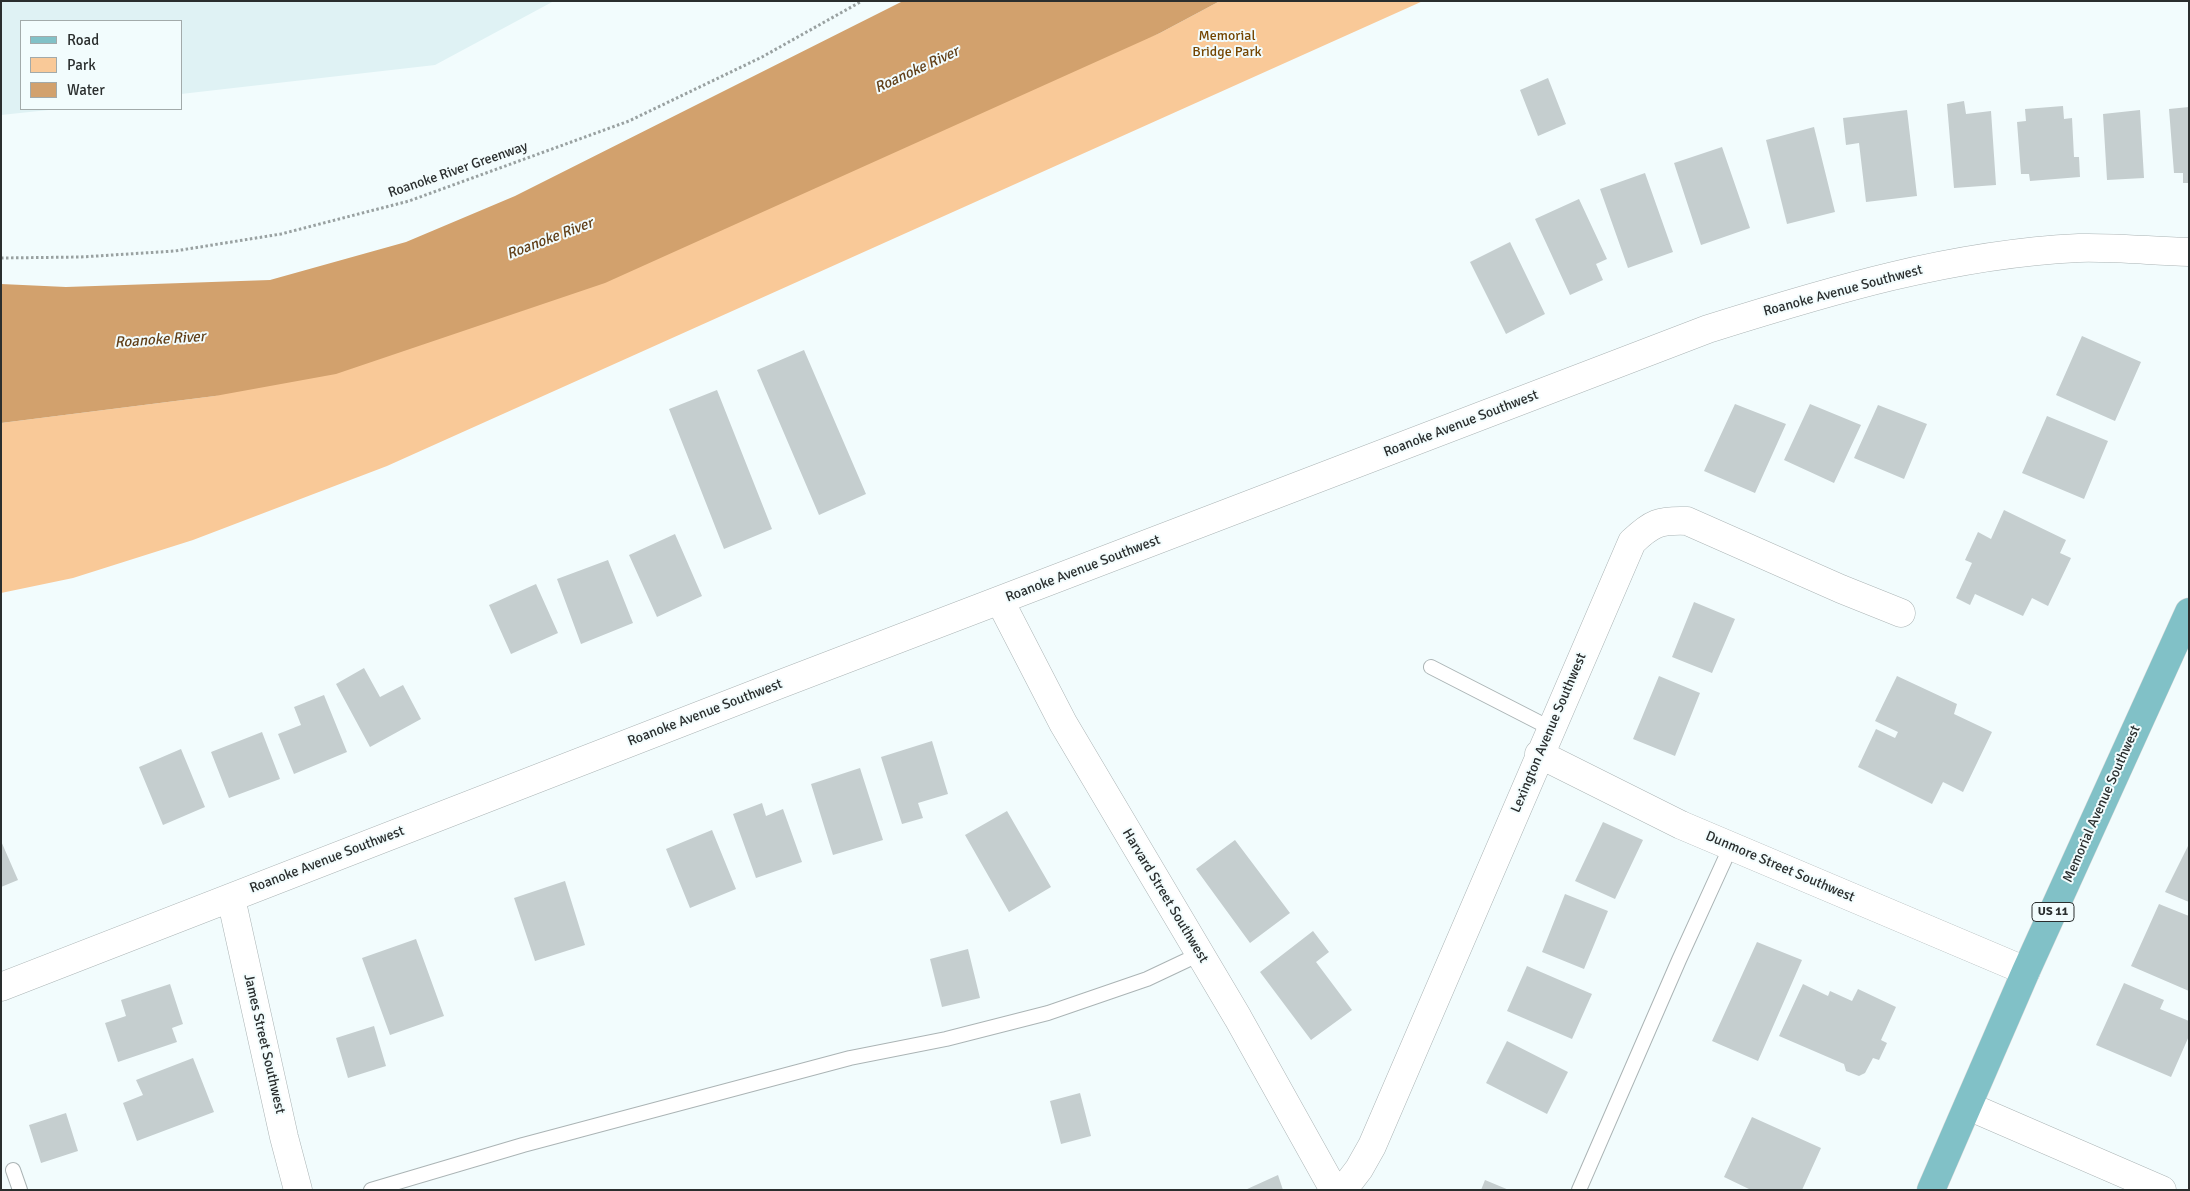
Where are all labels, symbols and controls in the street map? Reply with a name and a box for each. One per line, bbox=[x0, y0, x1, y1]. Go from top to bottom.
legend bbox=[20, 20, 182, 110]
park label: Memorial Bridge Park bbox=[1192, 28, 1262, 60]
text: Road bbox=[67, 31, 99, 49]
water label: Roanoke River bbox=[872, 43, 962, 97]
text: Park bbox=[67, 56, 96, 74]
text: Water bbox=[67, 81, 105, 99]
street label: Roanoke River Greenway bbox=[386, 138, 530, 202]
water label: Roanoke River bbox=[504, 214, 596, 264]
street label: Roanoke Avenue Southwest bbox=[1762, 262, 1924, 320]
water label: Roanoke River bbox=[114, 328, 206, 352]
street label: Roanoke Avenue Southwest bbox=[1381, 387, 1541, 461]
street label: Roanoke Avenue Southwest bbox=[1003, 532, 1163, 606]
street label: Lexington Avenue Southwest bbox=[1508, 651, 1590, 815]
street label: Roanoke Avenue Southwest bbox=[625, 676, 785, 750]
street label: Memorial Avenue Southwest bbox=[2060, 723, 2144, 885]
street label: Roanoke Avenue Southwest bbox=[247, 823, 407, 897]
street label: Harvard Street Southwest bbox=[1118, 826, 1212, 966]
street label: Dunmore Street Southwest bbox=[1703, 828, 1857, 906]
road number: US 11 bbox=[2032, 902, 2074, 922]
street label: James Street Southwest bbox=[240, 972, 288, 1116]

